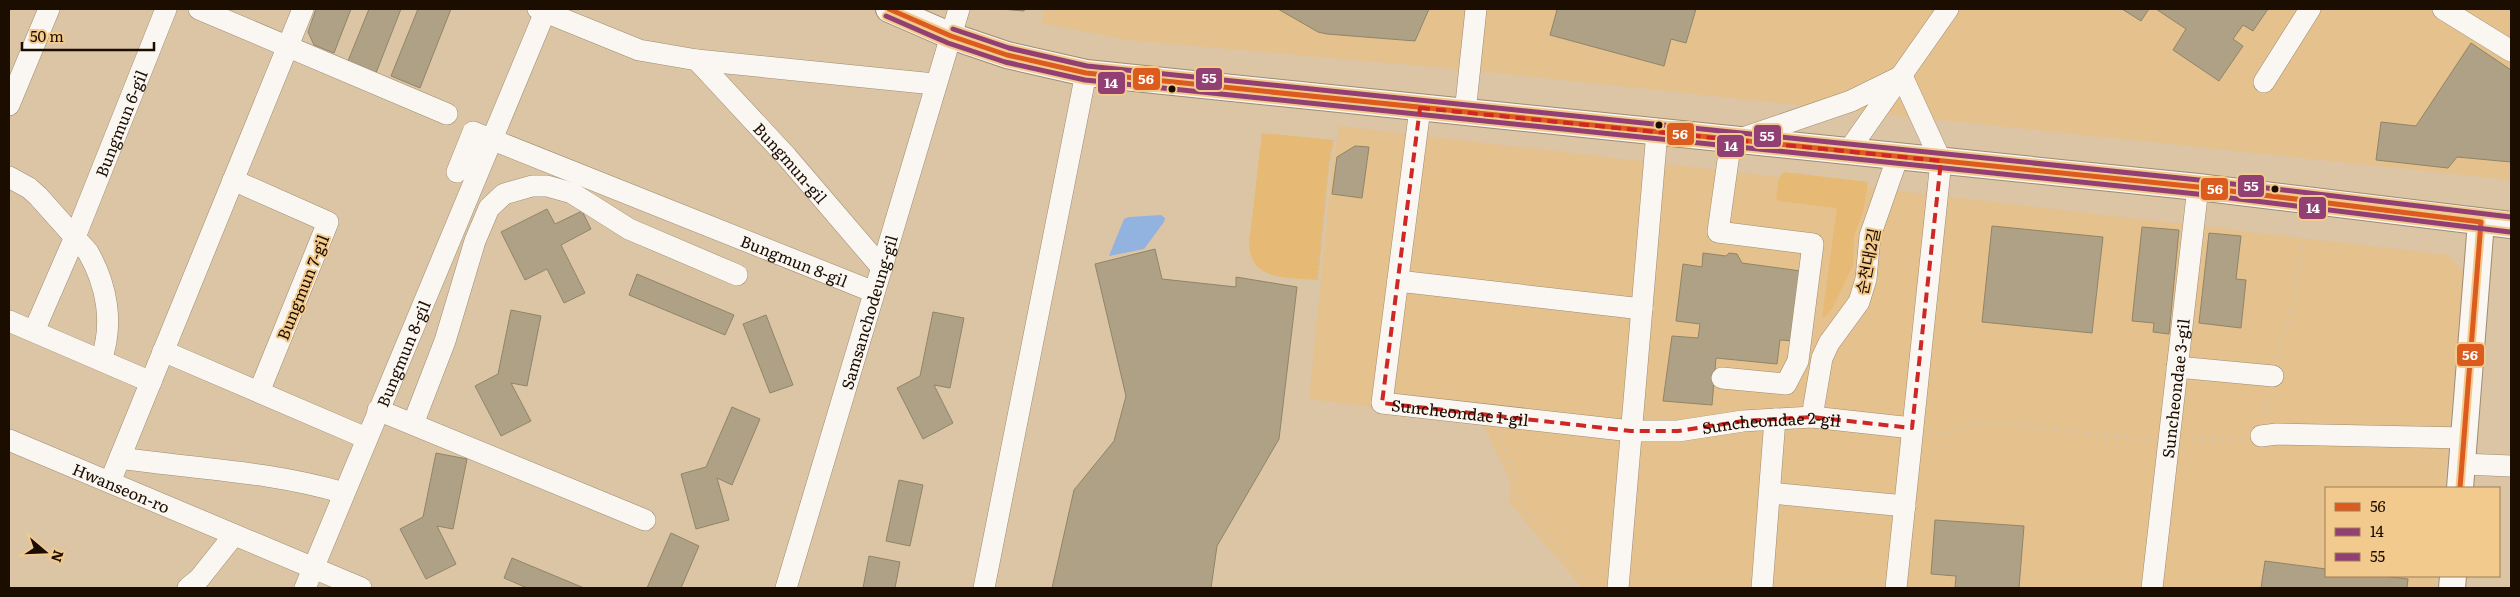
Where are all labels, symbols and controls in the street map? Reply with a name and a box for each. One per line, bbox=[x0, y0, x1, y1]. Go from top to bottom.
scale bar bbox=[22, 20, 155, 52]
text: 50 m bbox=[30, 24, 64, 47]
street label: Bungmun 6-gil bbox=[88, 66, 153, 180]
line badge: 56 bbox=[1132, 67, 1161, 91]
line badge: 55 bbox=[1195, 67, 1223, 91]
text: 55 bbox=[1201, 67, 1217, 87]
text: 56 bbox=[1138, 68, 1154, 88]
line badge: 14 bbox=[1097, 71, 1126, 95]
text: 14 bbox=[1104, 72, 1118, 92]
unlabelled marker bbox=[1167, 84, 1177, 94]
street label: Bungmun-gil bbox=[748, 117, 833, 208]
unlabelled marker bbox=[1654, 120, 1664, 130]
line badge: 56 bbox=[1666, 122, 1695, 146]
text: 56 bbox=[1672, 123, 1688, 143]
line badge: 55 bbox=[1753, 124, 1782, 148]
text: 55 bbox=[1759, 125, 1775, 145]
line badge: 14 bbox=[1716, 134, 1745, 158]
text: 14 bbox=[1724, 135, 1738, 155]
line badge: 55 bbox=[2237, 174, 2265, 198]
text: 55 bbox=[2243, 175, 2259, 195]
line badge: 56 bbox=[2200, 177, 2229, 201]
text: 56 bbox=[2207, 178, 2223, 198]
unlabelled marker bbox=[2270, 184, 2280, 194]
line badge: 14 bbox=[2298, 196, 2327, 220]
text: 14 bbox=[2306, 197, 2320, 217]
street label: 순천대2길 bbox=[1849, 226, 1885, 296]
street label: Bungmun 8-gil bbox=[737, 228, 851, 292]
street label: Bungmun 7-gil bbox=[270, 231, 334, 343]
street label: Samsanchodeung-gil bbox=[834, 232, 903, 392]
street label: Bungmun 8-gil bbox=[370, 297, 436, 411]
street label: Suncheondae 3-gil bbox=[2155, 317, 2195, 459]
line badge: 56 bbox=[2456, 343, 2485, 367]
text: 56 bbox=[2462, 344, 2478, 364]
street label: Suncheondae 1-gil bbox=[1390, 392, 1530, 431]
street label: Suncheondae 2-gil bbox=[1700, 405, 1842, 439]
street label: Hwanseon-ro bbox=[69, 456, 174, 518]
legend bbox=[2325, 487, 2500, 577]
text: 56 bbox=[2370, 494, 2386, 517]
text: 14 bbox=[2370, 519, 2384, 542]
north arrow bbox=[20, 527, 70, 577]
text: 55 bbox=[2370, 544, 2386, 567]
text: N bbox=[47, 548, 70, 566]

